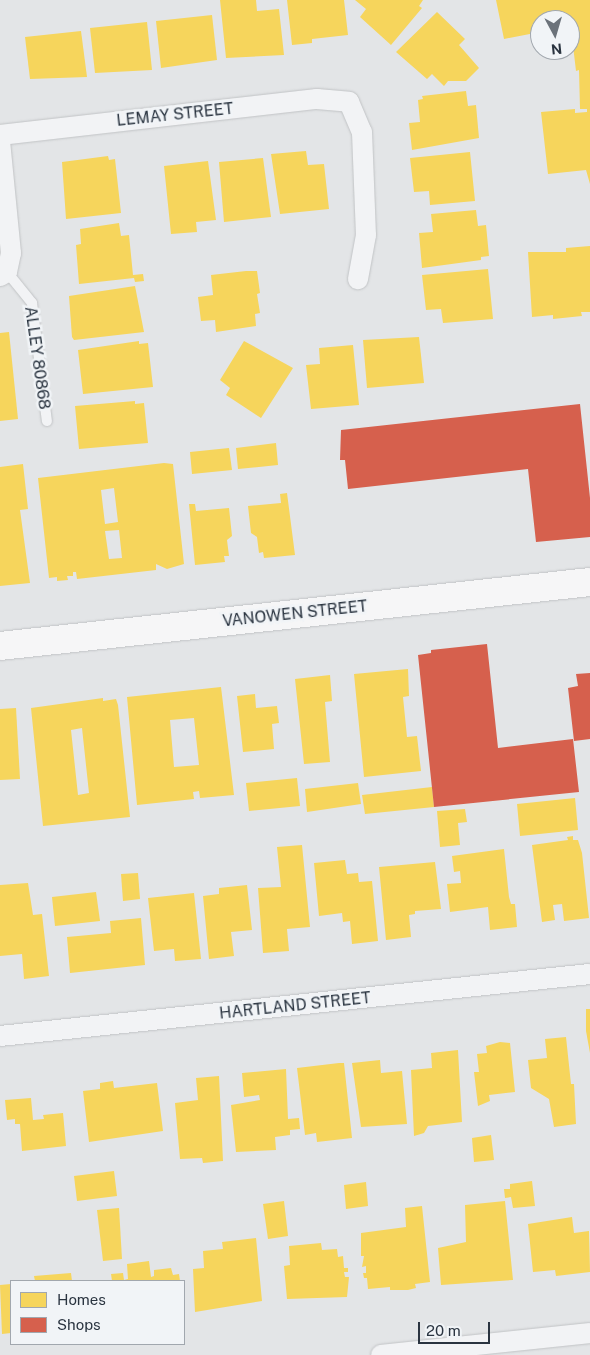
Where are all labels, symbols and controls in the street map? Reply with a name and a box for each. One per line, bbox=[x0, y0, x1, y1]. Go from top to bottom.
north arrow bbox=[530, 10, 580, 60]
text: N bbox=[550, 40, 563, 57]
street label: LEMAY STREET bbox=[115, 99, 235, 131]
street label: ALLEY 80868 bbox=[20, 305, 54, 411]
street label: VANOWEN STREET bbox=[222, 597, 368, 631]
street label: HARTLAND STREET bbox=[218, 988, 372, 1024]
legend bbox=[10, 1280, 185, 1345]
text: Homes bbox=[57, 1291, 106, 1308]
scale bar bbox=[420, 1312, 492, 1344]
text: Shops bbox=[57, 1316, 101, 1333]
text: 20 m bbox=[426, 1322, 461, 1339]

